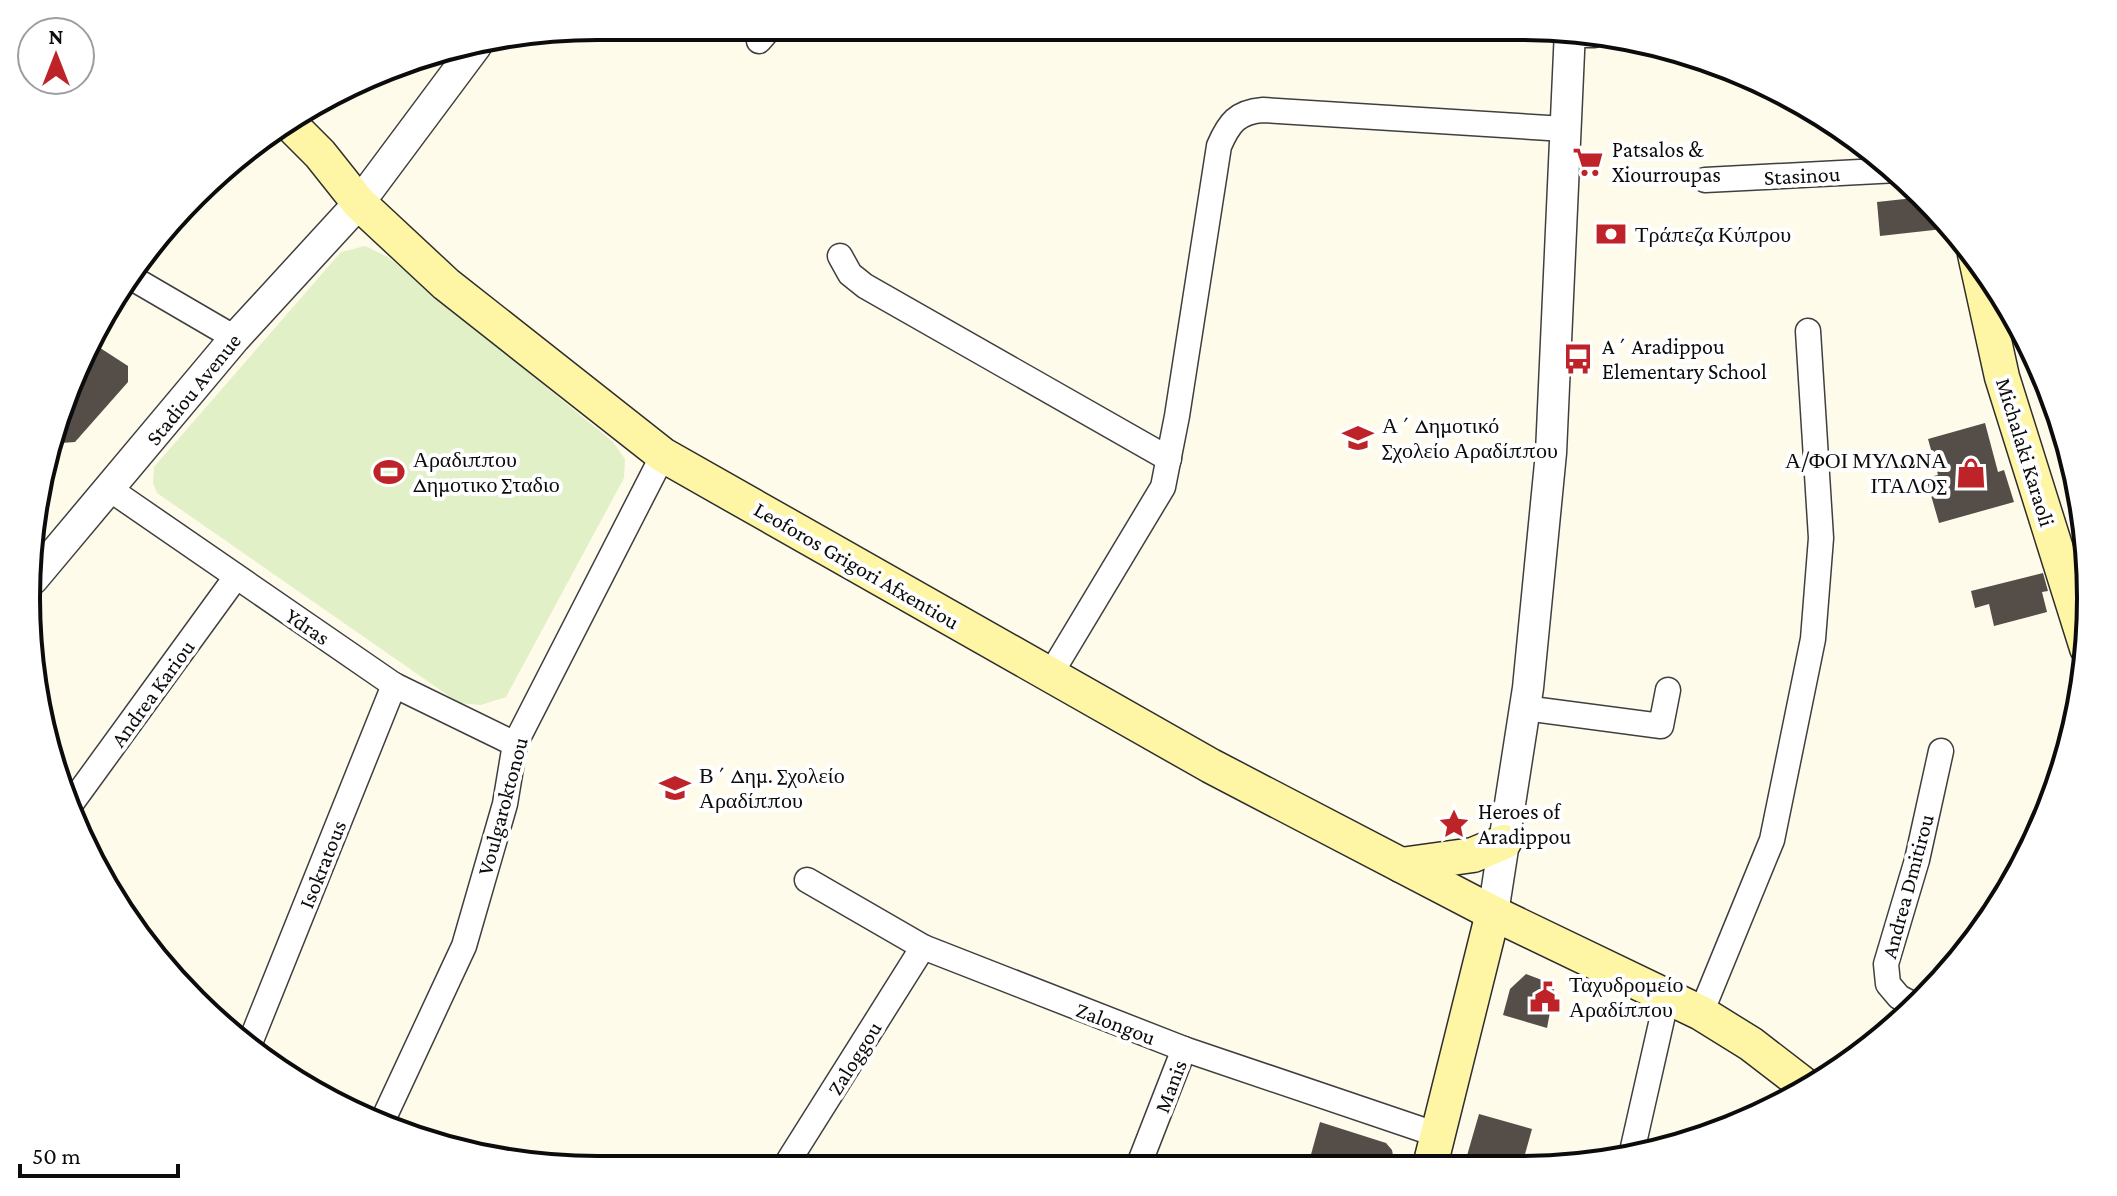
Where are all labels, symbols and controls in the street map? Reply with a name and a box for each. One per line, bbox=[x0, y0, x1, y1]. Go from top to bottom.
north arrow bbox=[16, 16, 96, 96]
text: N bbox=[49, 24, 64, 49]
place label: Patsalos & Xiourroupas bbox=[1612, 137, 1721, 187]
supermarket icon: Patsalos & Xiourroupas bbox=[1571, 145, 1605, 179]
street label: Stasinou bbox=[1763, 161, 1841, 190]
bank icon: Τράπεζα Κύπρου bbox=[1594, 217, 1628, 251]
place label: Τράπεζα Κύπρου bbox=[1635, 222, 1791, 247]
street label: Stadiou Avenue bbox=[141, 328, 246, 450]
place label: A´ Aradippou Elementary School bbox=[1602, 334, 1767, 384]
bus stop icon: A´ Aradippou Elementary School bbox=[1561, 342, 1595, 376]
street label: Michalaki Karaoli bbox=[1991, 375, 2060, 530]
place label: Α´ Δημοτικό Σχολείο Αραδίππου bbox=[1382, 413, 1558, 463]
school or university icon: Α´ Δημοτικό Σχολείο Αραδίππου bbox=[1341, 421, 1375, 455]
place label: Αραδιππου Δημοτικο Σταδιο bbox=[413, 447, 560, 497]
place label: Α/ΦΟΙ ΜΥΛΩΝΑ ΙΤΑΛΟΣ bbox=[1785, 448, 1947, 498]
sports icon: Αραδιππου Δημοτικο Σταδιο bbox=[372, 455, 406, 489]
shop icon: Α/ΦΟΙ ΜΥΛΩΝΑ ΙΤΑΛΟΣ bbox=[1954, 456, 1988, 490]
street label: Leoforos Grigori Afxentiou bbox=[750, 496, 964, 635]
street label: Ydras bbox=[281, 603, 335, 650]
street label: Andrea Kariou bbox=[105, 635, 200, 752]
street label: Voulgaroktonou bbox=[472, 734, 533, 878]
place label: Β´ Δημ. Σχολείο Αραδίππου bbox=[699, 763, 845, 813]
school or university icon: Β´ Δημ. Σχολείο Αραδίππου bbox=[658, 771, 692, 805]
place label: Heroes of Aradippou bbox=[1478, 799, 1571, 849]
place icon: Heroes of Aradippou bbox=[1437, 807, 1471, 841]
street label: Andrea Dmitirou bbox=[1876, 811, 1939, 961]
street label: Isokratous bbox=[294, 817, 351, 912]
place label: Ταχυδρομείο Αραδίππου bbox=[1569, 972, 1683, 1022]
public building icon: Ταχυδρομείο Αραδίππου bbox=[1528, 980, 1562, 1014]
street label: Zalongou bbox=[1072, 997, 1159, 1050]
street label: Zaloggou bbox=[822, 1017, 887, 1100]
street label: Manis bbox=[1149, 1056, 1192, 1116]
scale bar bbox=[20, 1128, 178, 1178]
text: 50 m bbox=[32, 1142, 81, 1169]

